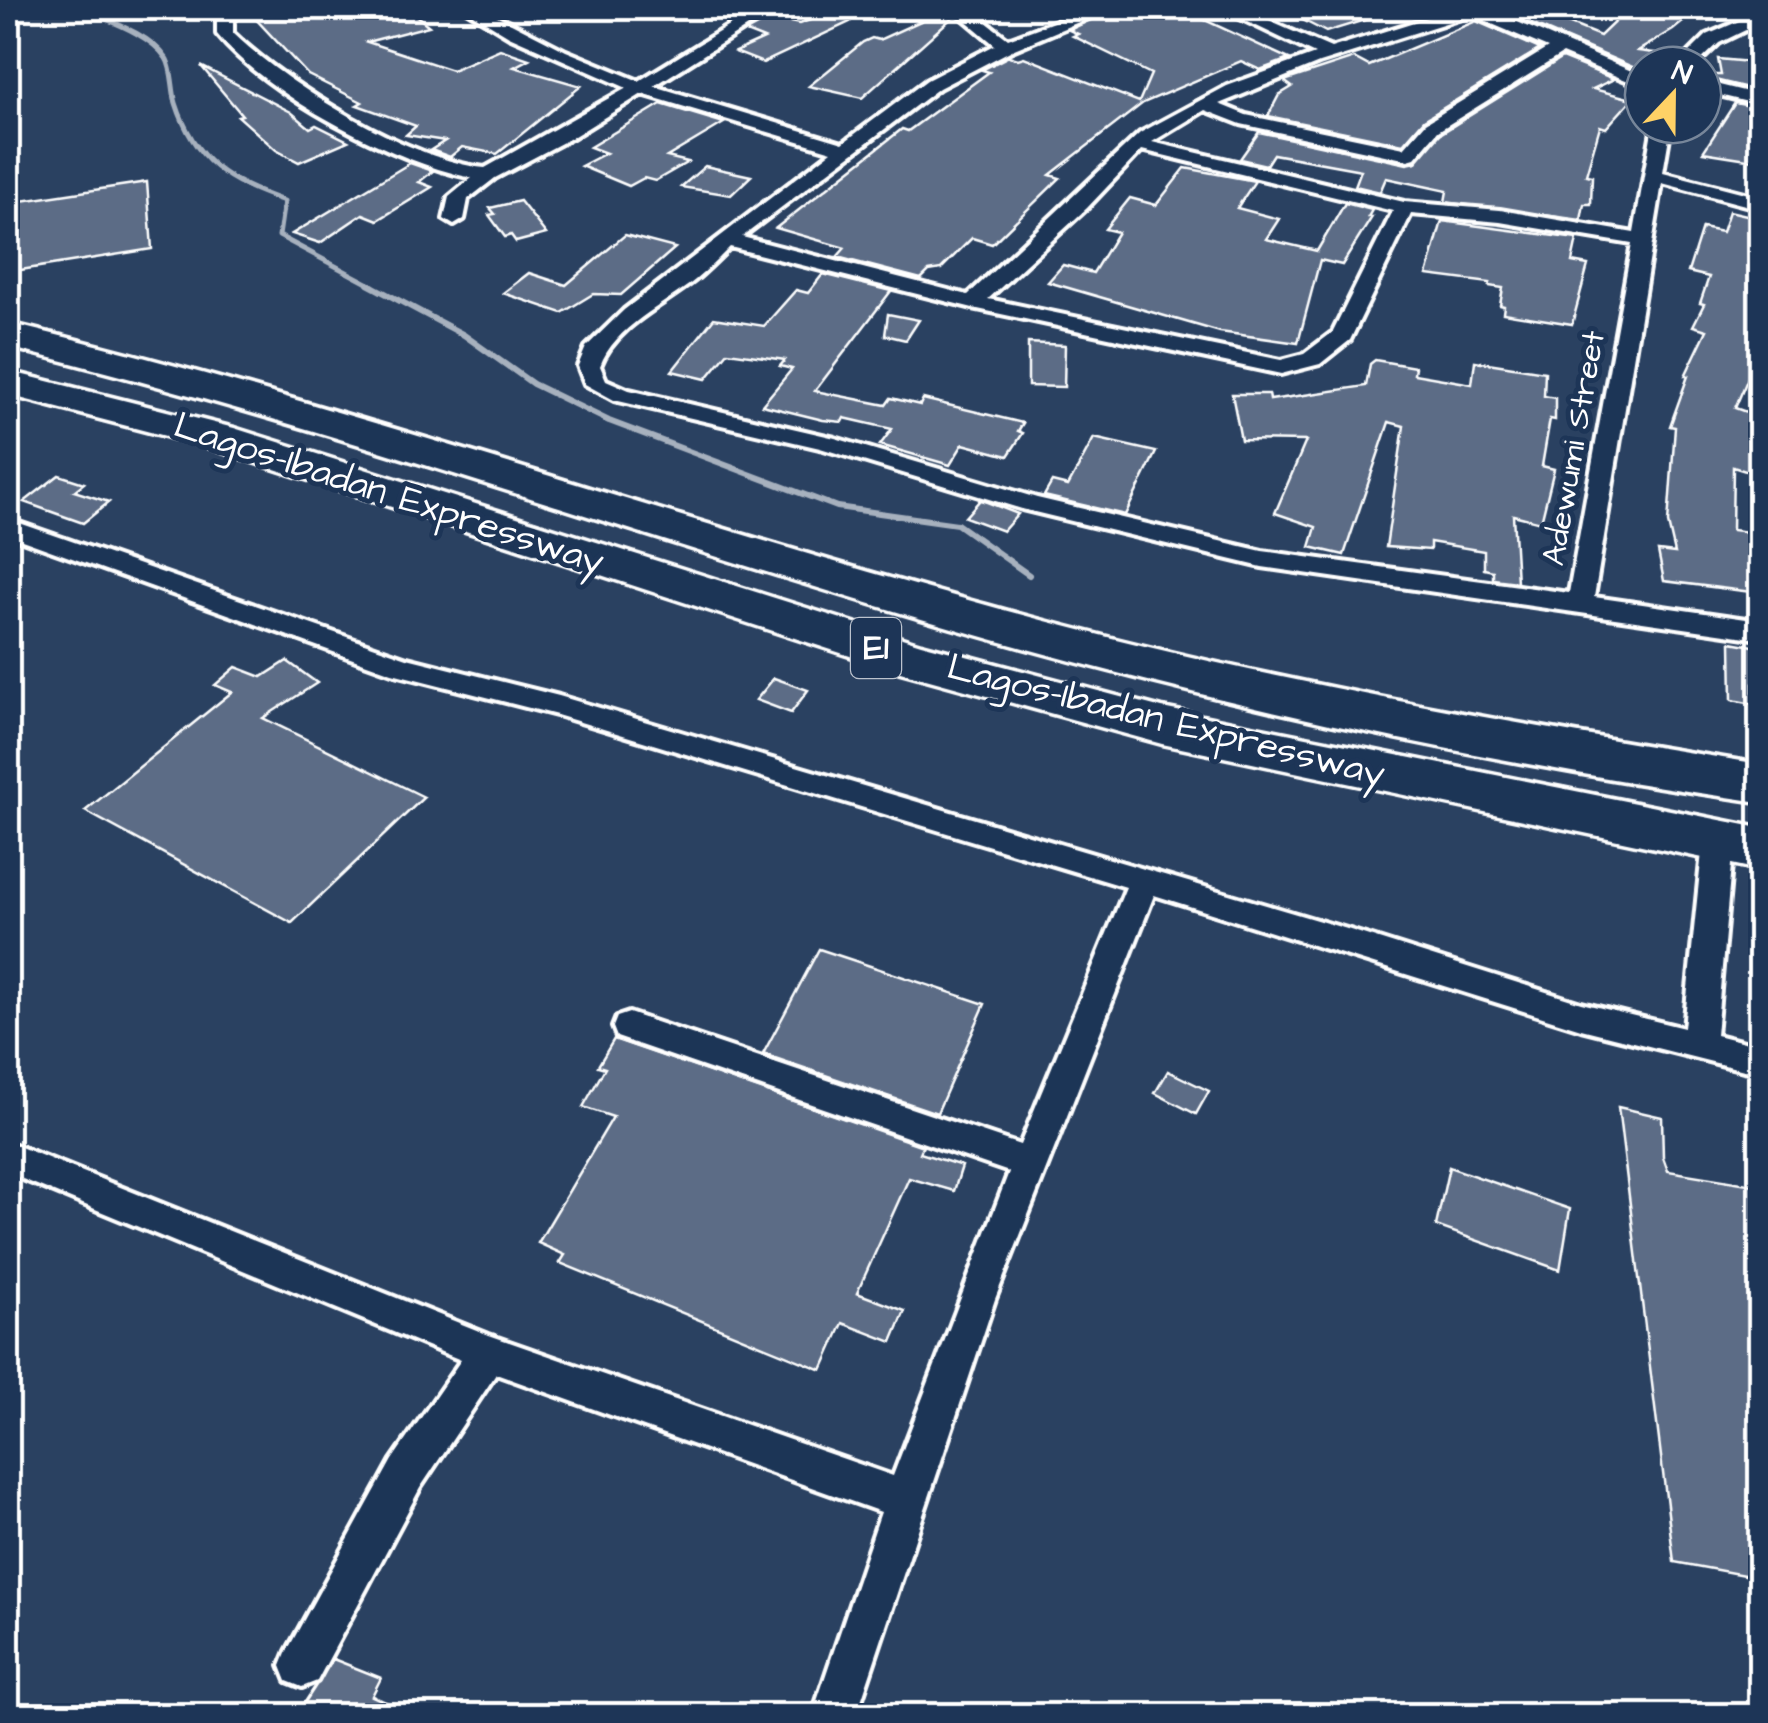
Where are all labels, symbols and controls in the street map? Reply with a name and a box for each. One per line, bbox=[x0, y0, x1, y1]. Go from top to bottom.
north arrow bbox=[1623, 45, 1723, 145]
text: N bbox=[1666, 52, 1698, 95]
street label: Adewumi Street bbox=[1531, 327, 1617, 569]
street label: Lagos-Ibadan Expressway bbox=[167, 400, 611, 589]
road number: E1 bbox=[851, 618, 901, 678]
street label: Lagos-Ibadan Expressway bbox=[942, 641, 1390, 802]

